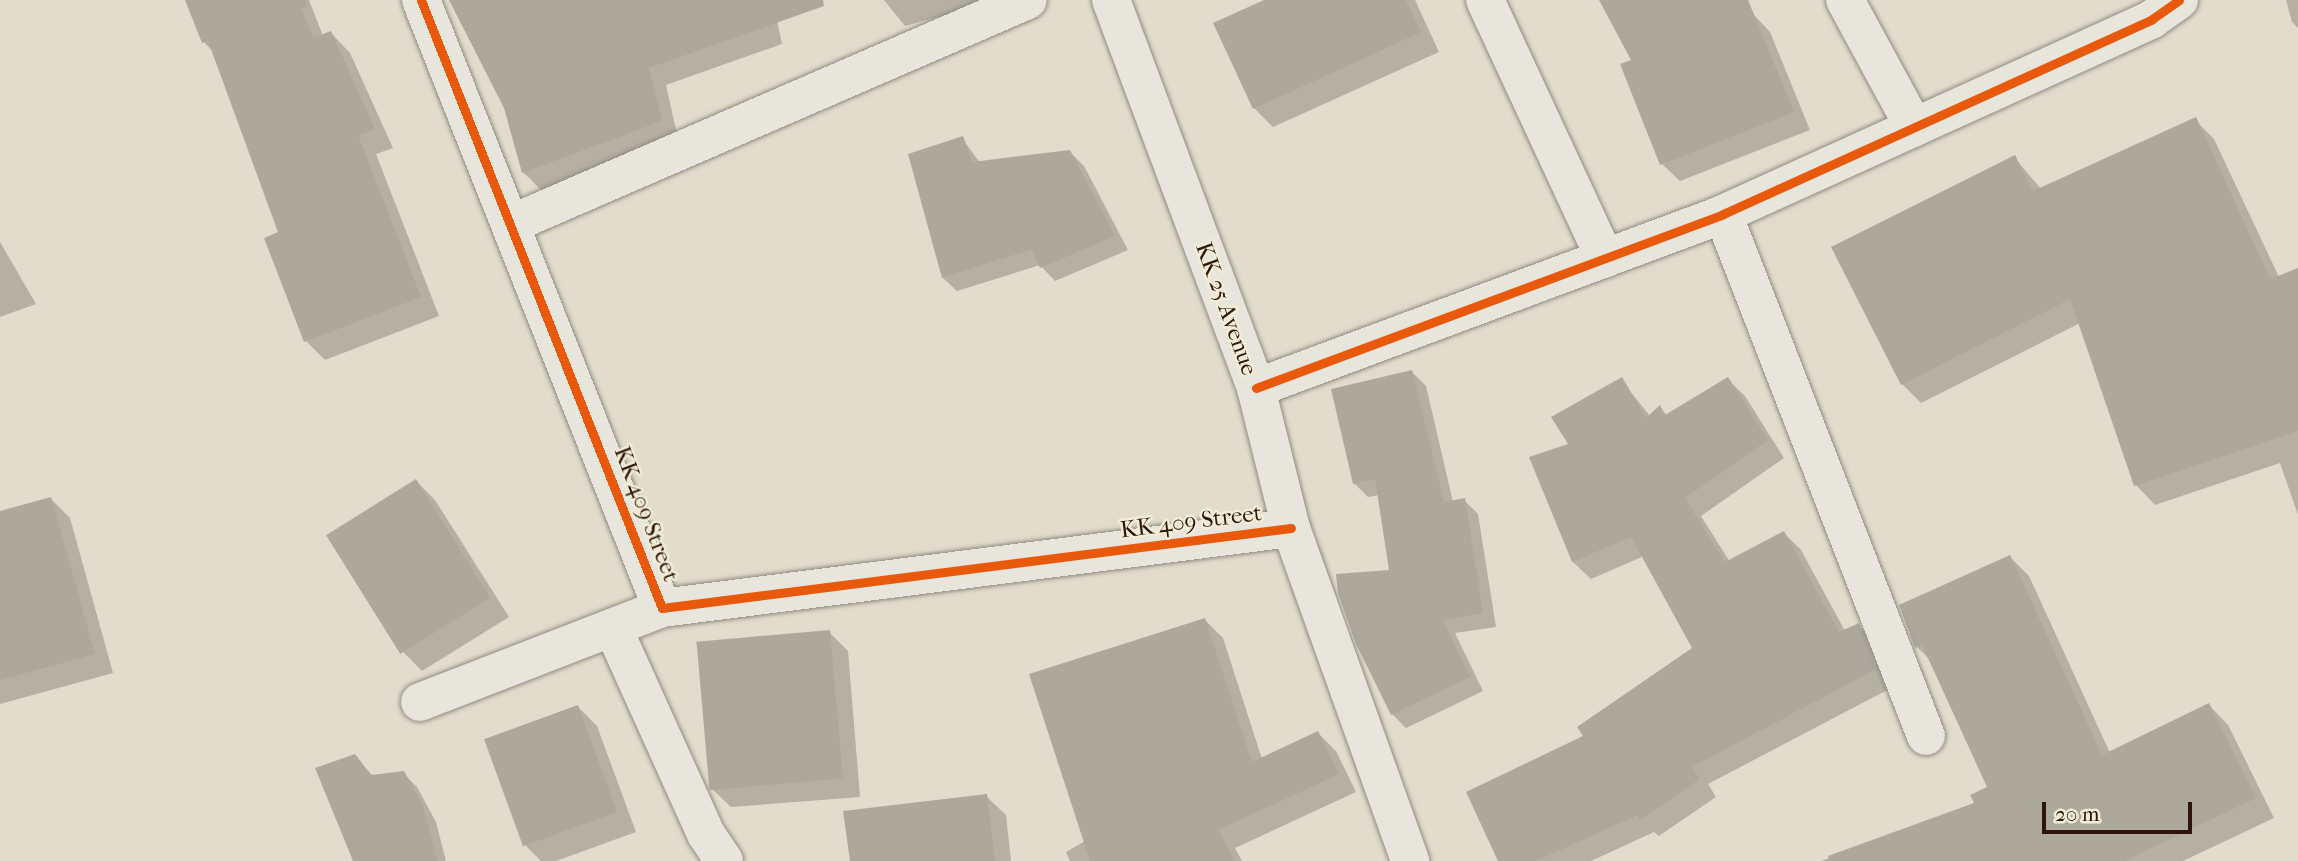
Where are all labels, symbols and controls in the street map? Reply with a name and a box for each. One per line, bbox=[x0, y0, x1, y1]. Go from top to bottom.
street label: KK 25 Avenue bbox=[1189, 239, 1263, 379]
street label: KK 409 Street bbox=[608, 443, 684, 585]
street label: KK 409 Street bbox=[1119, 500, 1263, 544]
scale bar bbox=[2046, 788, 2196, 832]
text: 20 m bbox=[2055, 802, 2099, 826]

